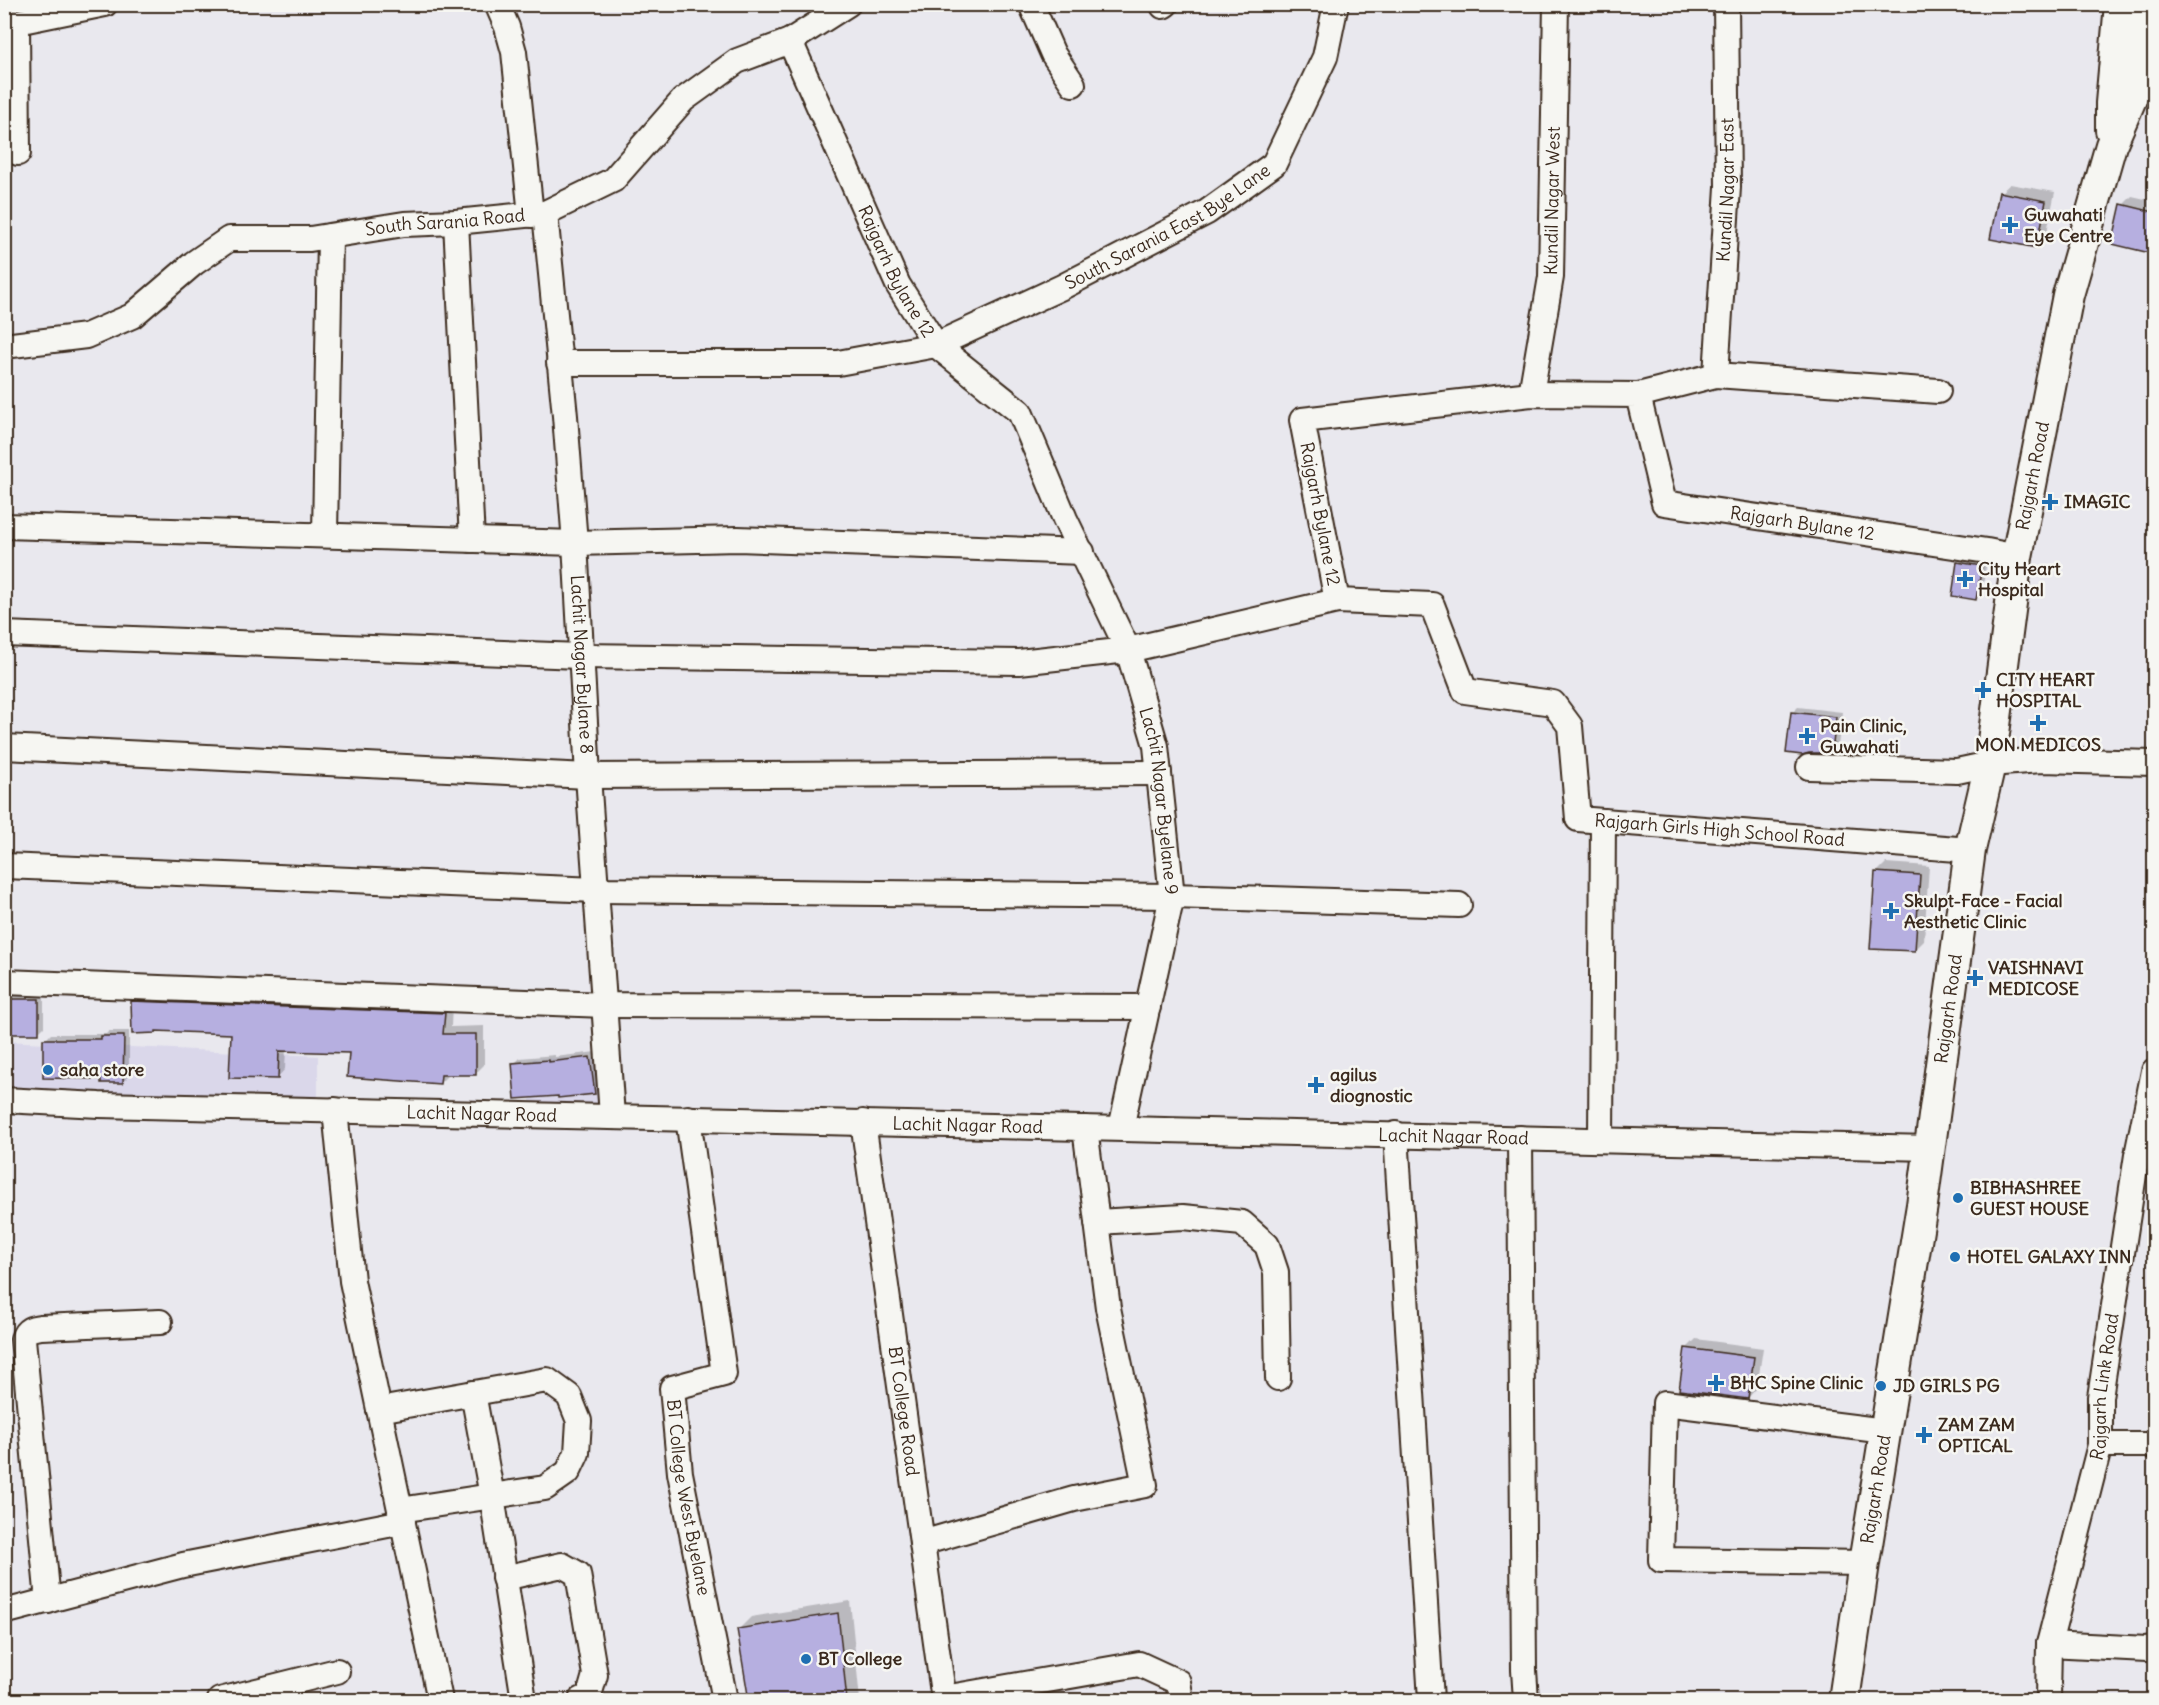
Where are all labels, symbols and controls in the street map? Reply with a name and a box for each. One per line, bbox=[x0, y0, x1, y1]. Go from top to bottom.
street label: Kundil Nagar East bbox=[1711, 118, 1739, 263]
street label: Kundil Nagar West bbox=[1539, 126, 1565, 275]
street label: South Sarania East Bye Lane bbox=[1061, 158, 1275, 295]
street label: Rajgarh Bylane 12 bbox=[853, 202, 940, 342]
street label: South Sarania Road bbox=[363, 203, 526, 241]
place label: Guwahati Eye Centre bbox=[2024, 203, 2113, 247]
marker: Guwahati Eye Centre bbox=[2001, 216, 2019, 234]
street label: Rajgarh Road bbox=[2010, 419, 2054, 532]
street label: Rajgarh Bylane 12 bbox=[1295, 440, 1346, 588]
place label: IMAGIC bbox=[2064, 490, 2131, 513]
marker: IMAGIC bbox=[2041, 493, 2059, 511]
street label: Rajgarh Bylane 12 bbox=[1728, 501, 1876, 545]
place label: City Heart Hospital bbox=[1978, 557, 2062, 601]
marker: City Heart Hospital bbox=[1956, 570, 1974, 588]
street label: Lachit Nagar Bylane 8 bbox=[566, 574, 599, 755]
place label: CITY HEART HOSPITAL bbox=[1996, 668, 2095, 712]
marker: CITY HEART HOSPITAL bbox=[1974, 681, 1992, 699]
street label: Lachit Nagar Byelane 9 bbox=[1134, 705, 1184, 896]
place label: Pain Clinic, Guwahati bbox=[1820, 714, 1907, 758]
marker: MON MEDICOS bbox=[2029, 714, 2047, 732]
marker: Pain Clinic, Guwahati bbox=[1798, 727, 1816, 745]
place label: MON MEDICOS bbox=[1975, 733, 2101, 756]
street label: Rajgarh Girls High School Road bbox=[1594, 808, 1846, 851]
place label: Skulpt-Face - Facial Aesthetic Clinic bbox=[1904, 889, 2063, 933]
marker: Skulpt-Face - Facial Aesthetic Clinic bbox=[1882, 902, 1900, 920]
street label: Rajgarh Road bbox=[1929, 952, 1967, 1065]
place label: VAISHNAVI MEDICOSE bbox=[1988, 956, 2084, 1000]
marker: VAISHNAVI MEDICOSE bbox=[1966, 969, 1984, 987]
place label: saha store bbox=[60, 1058, 145, 1081]
marker: saha store bbox=[41, 1063, 55, 1077]
place label: agilus diognostic bbox=[1330, 1063, 1413, 1107]
marker: agilus diognostic bbox=[1307, 1076, 1325, 1094]
street label: Lachit Nagar Road bbox=[406, 1100, 558, 1127]
street label: Lachit Nagar Road bbox=[892, 1112, 1044, 1138]
street label: Lachit Nagar Road bbox=[1378, 1123, 1529, 1150]
place label: BIBHASHREE GUEST HOUSE bbox=[1970, 1176, 2090, 1220]
marker: BIBHASHREE GUEST HOUSE bbox=[1951, 1191, 1965, 1205]
place label: HOTEL GALAXY INN bbox=[1967, 1245, 2132, 1268]
marker: HOTEL GALAXY INN bbox=[1948, 1250, 1962, 1264]
street label: Rajgarh Link Road bbox=[2085, 1311, 2124, 1463]
street label: BT College Road bbox=[884, 1345, 925, 1478]
place label: BHC Spine Clinic bbox=[1730, 1371, 1863, 1394]
marker: BHC Spine Clinic bbox=[1707, 1374, 1725, 1392]
place label: JD GIRLS PG bbox=[1893, 1374, 2000, 1397]
marker: JD GIRLS PG bbox=[1874, 1379, 1888, 1393]
street label: BT College West Byelane bbox=[662, 1398, 716, 1597]
place label: ZAM ZAM OPTICAL bbox=[1938, 1413, 2015, 1457]
marker: ZAM ZAM OPTICAL bbox=[1915, 1426, 1933, 1444]
street label: Rajgarh Road bbox=[1855, 1433, 1896, 1546]
place label: BT College bbox=[818, 1647, 903, 1670]
marker: BT College bbox=[799, 1652, 813, 1666]

